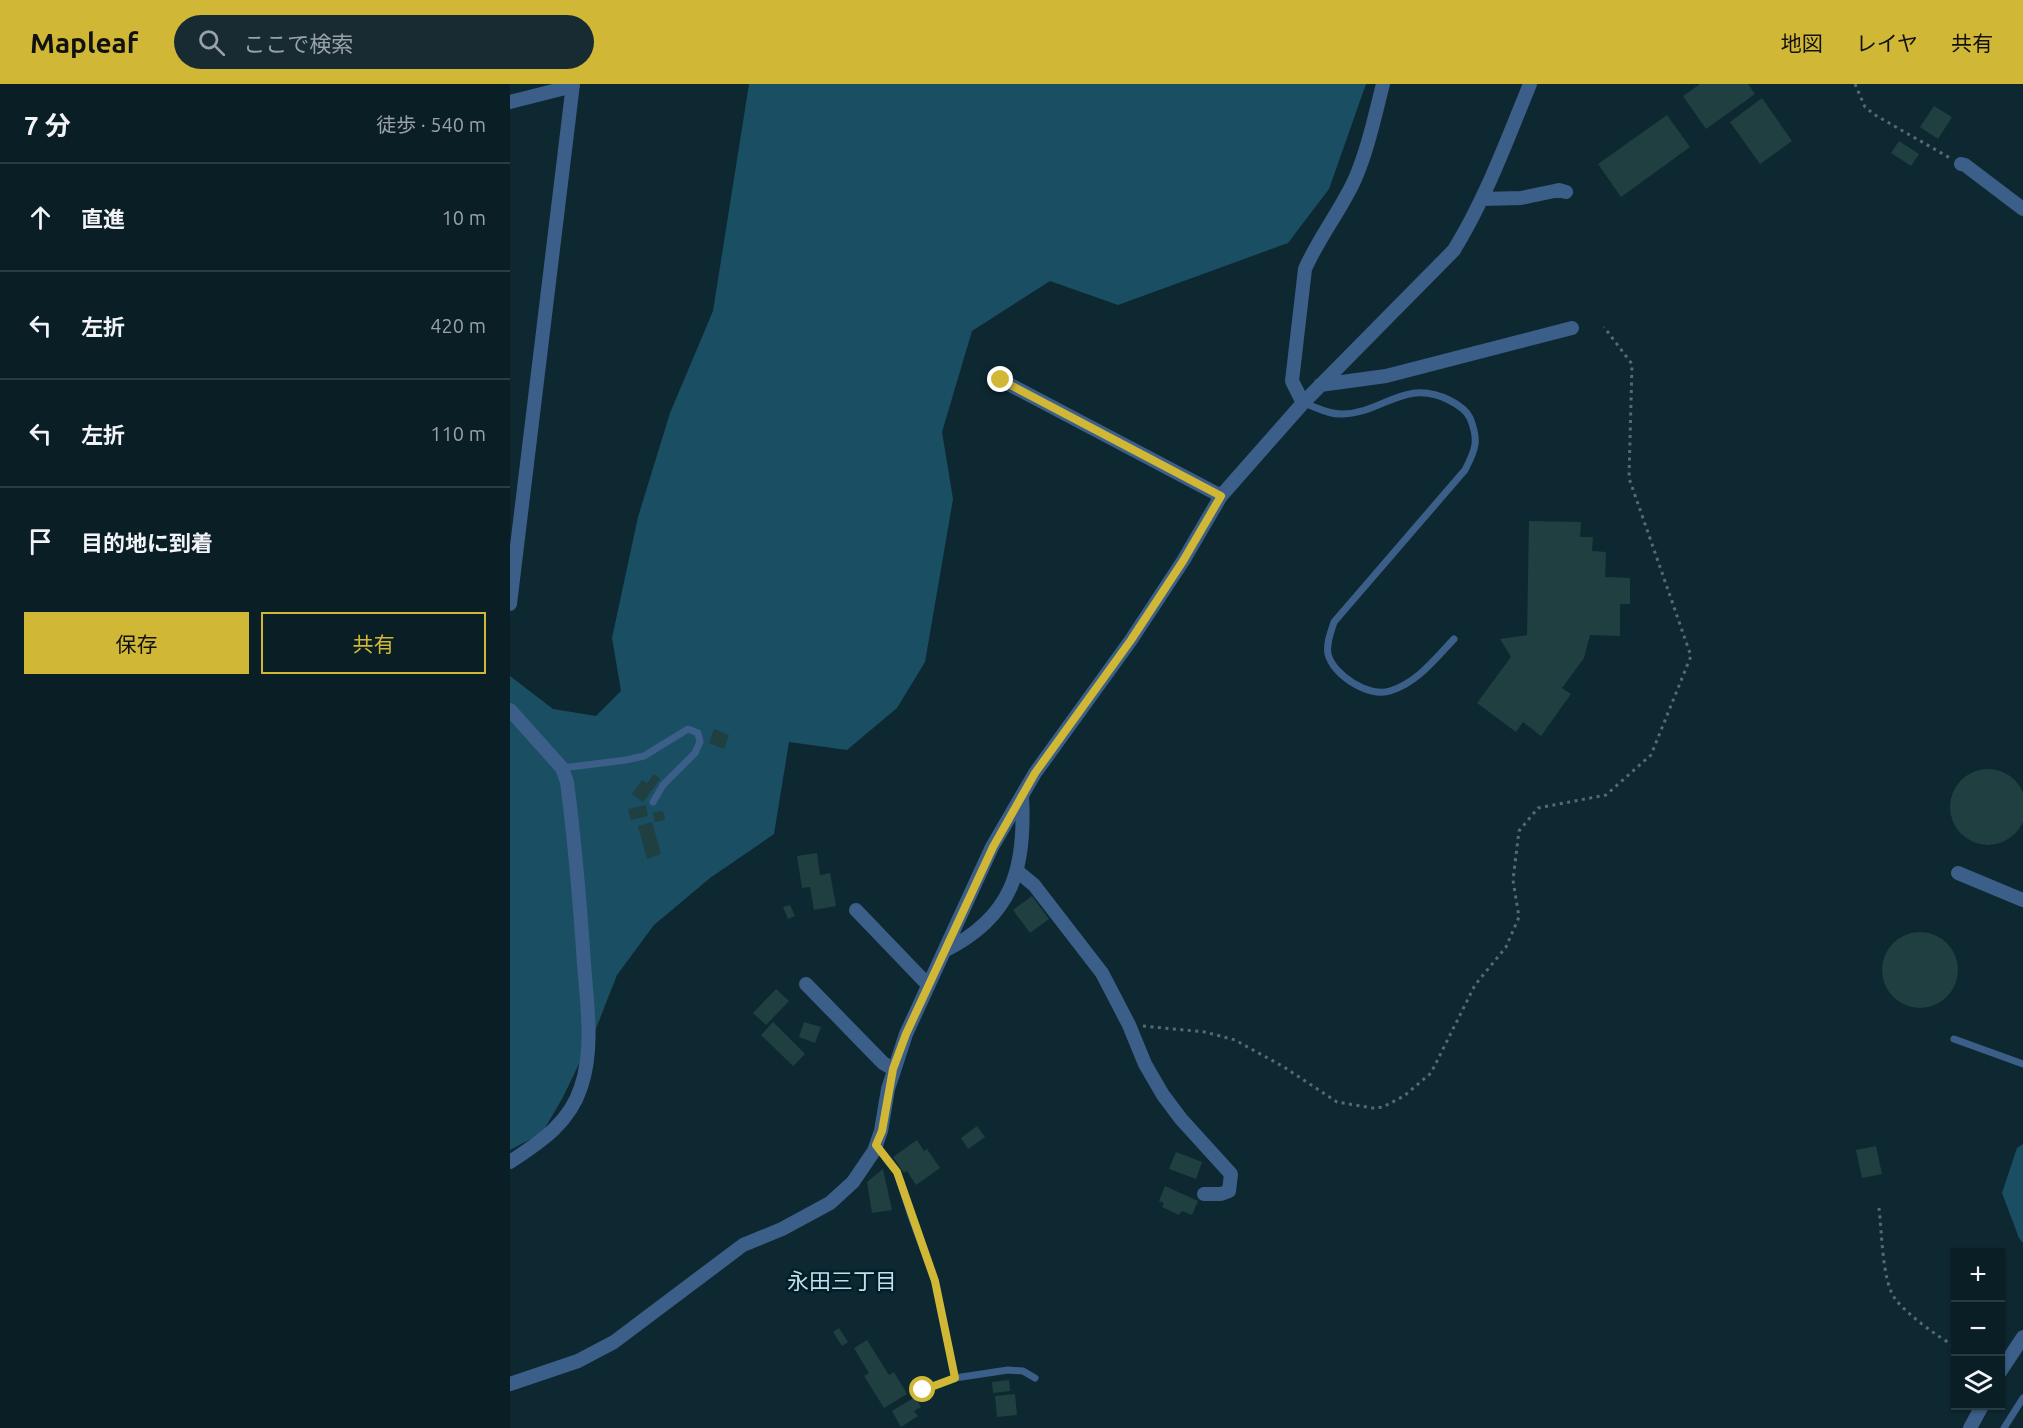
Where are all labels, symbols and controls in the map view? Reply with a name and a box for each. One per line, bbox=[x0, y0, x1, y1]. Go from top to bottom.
search box bbox=[174, 15, 594, 69]
icon: search bbox=[195, 26, 228, 59]
text: Mapleaf bbox=[30, 27, 138, 58]
text: ここで検索 bbox=[243, 31, 353, 56]
text: 地図 bbox=[1781, 31, 1823, 55]
text: レイヤ bbox=[1856, 31, 1918, 55]
text: 共有 bbox=[1951, 31, 1993, 55]
text: 7 分 bbox=[24, 111, 71, 140]
text: 徒歩 · 540 m bbox=[376, 113, 486, 136]
icon: ahead bbox=[24, 201, 57, 234]
text: 直進 bbox=[81, 206, 125, 231]
text: 10 m bbox=[442, 206, 486, 229]
icon: left bbox=[24, 309, 57, 342]
text: 左折 bbox=[81, 314, 125, 339]
text: 420 m bbox=[430, 314, 486, 337]
route end bbox=[987, 366, 1013, 392]
icon: left bbox=[24, 417, 57, 450]
text: 左折 bbox=[81, 422, 125, 447]
text: 110 m bbox=[430, 422, 486, 445]
icon: arrive bbox=[24, 525, 57, 558]
text: 目的地に到着 bbox=[81, 530, 213, 555]
button: 保存 bbox=[24, 612, 249, 674]
button: 共有 bbox=[261, 612, 486, 674]
map controls bbox=[1951, 1248, 2005, 1410]
button: + bbox=[1951, 1248, 2005, 1302]
district label: 永田三丁目 bbox=[787, 1268, 897, 1293]
button: − bbox=[1951, 1302, 2005, 1356]
button: layers bbox=[1951, 1356, 2005, 1410]
route start bbox=[909, 1376, 935, 1402]

